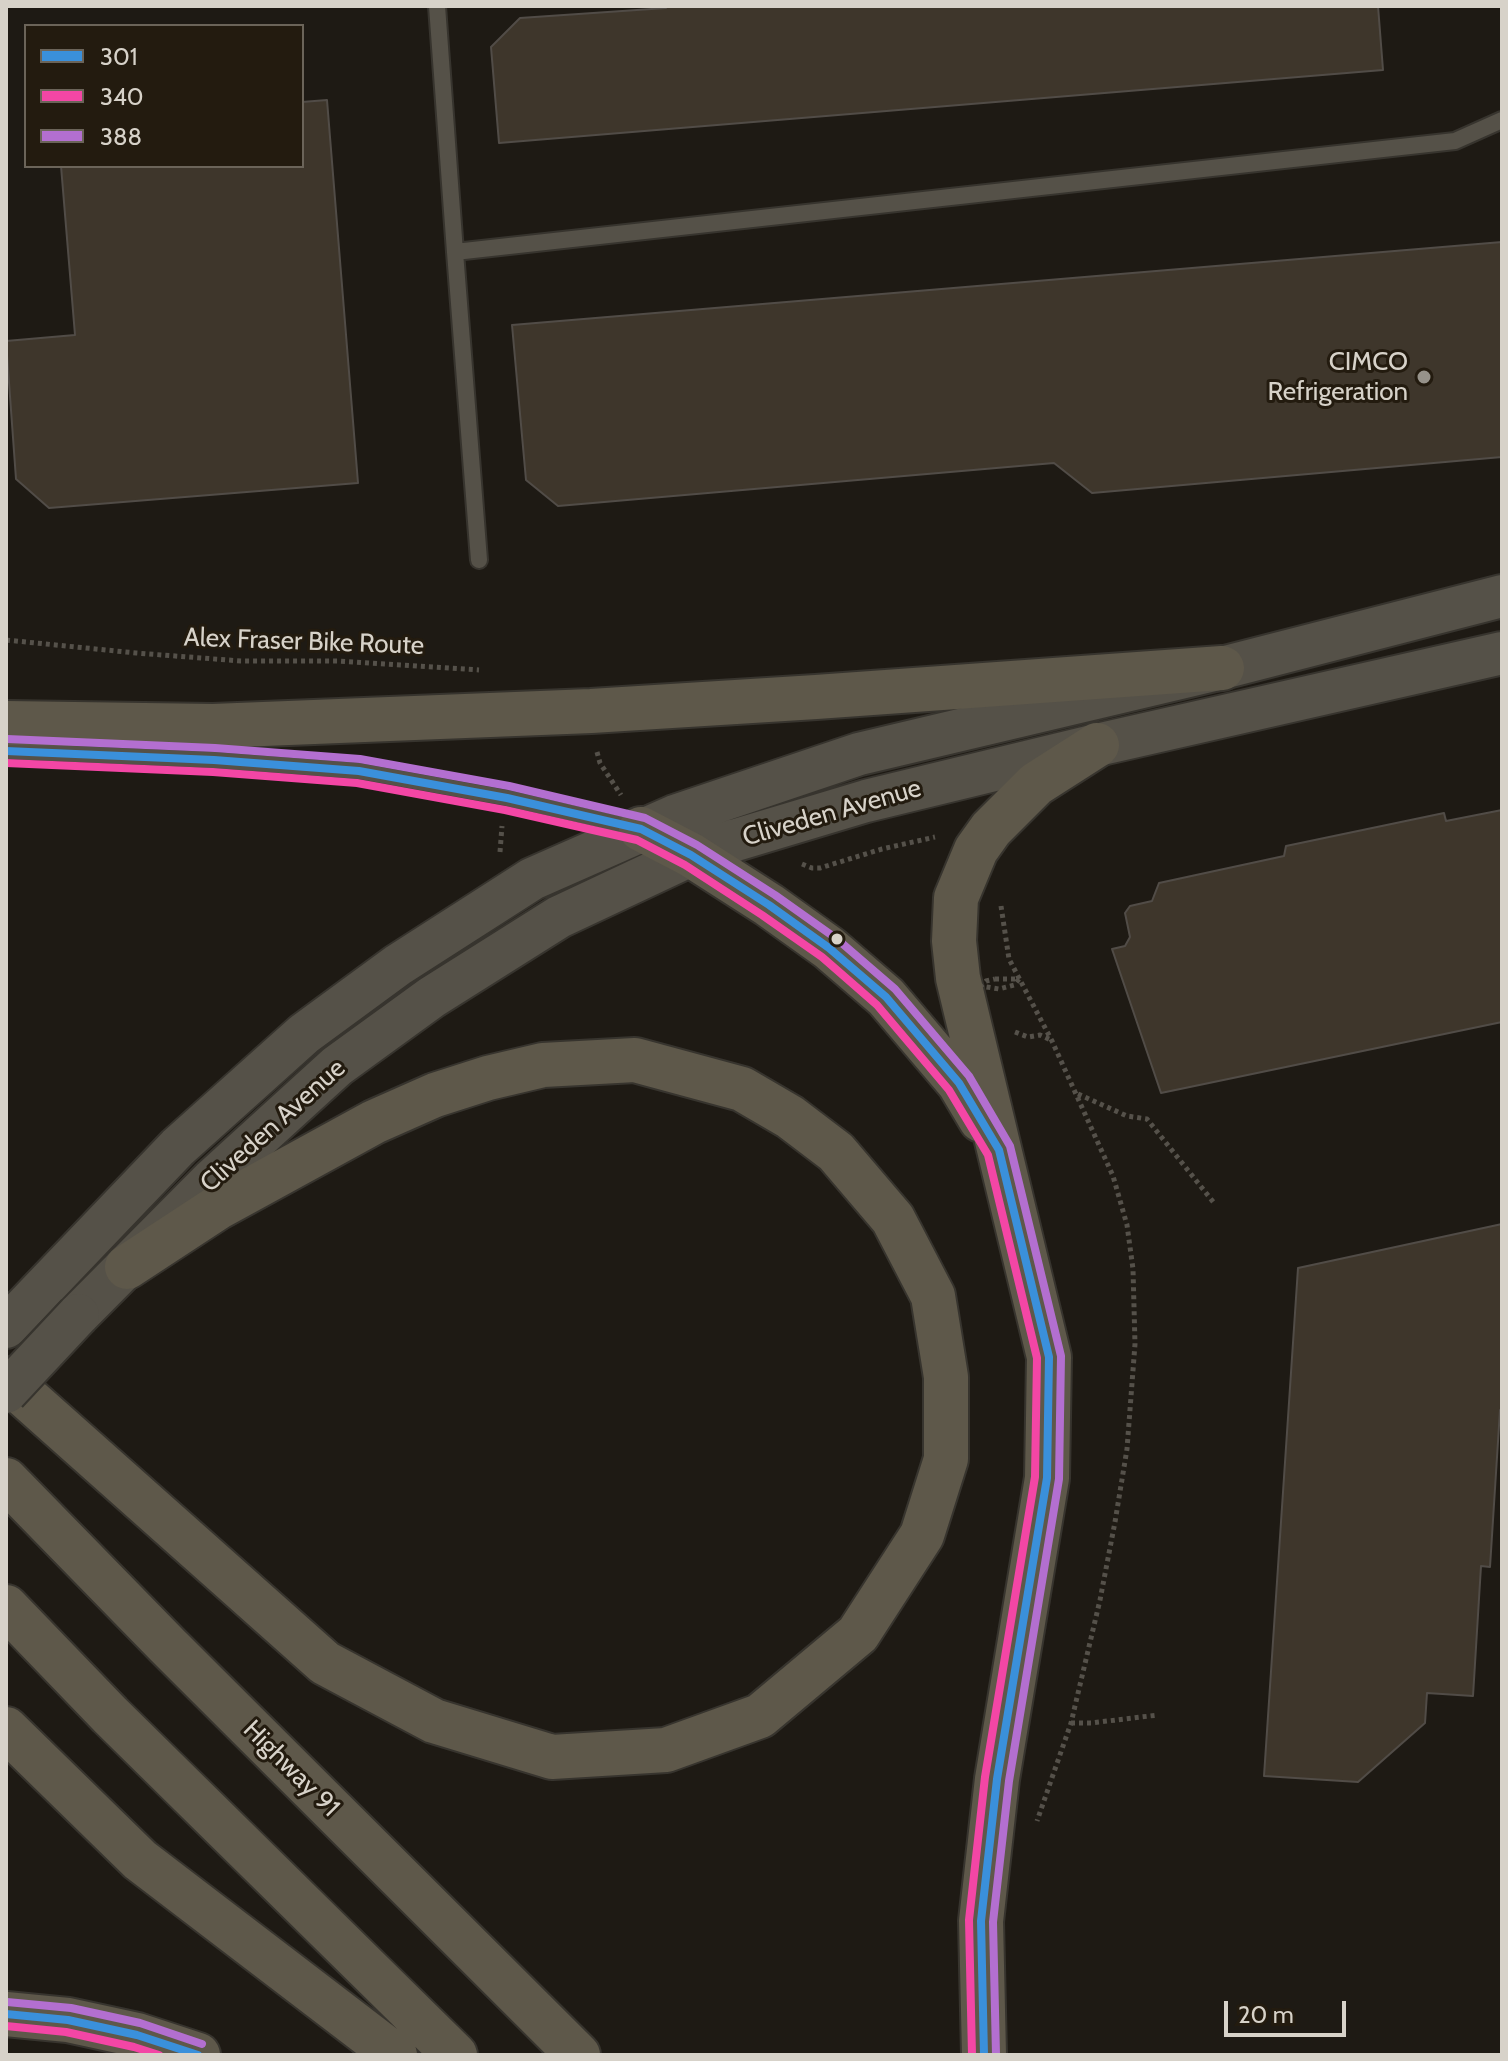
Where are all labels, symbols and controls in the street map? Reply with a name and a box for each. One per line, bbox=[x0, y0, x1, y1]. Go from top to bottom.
legend bbox=[24, 24, 304, 168]
text: 301 bbox=[100, 42, 138, 71]
text: 340 bbox=[100, 82, 144, 111]
text: 388 bbox=[100, 122, 142, 151]
place label: CIMCO Refrigeration bbox=[1268, 346, 1408, 408]
marker: CIMCO Refrigeration bbox=[1415, 368, 1433, 386]
street label: Alex Fraser Bike Route bbox=[183, 622, 425, 662]
street label: Cliveden Avenue bbox=[739, 773, 925, 853]
unlabelled marker bbox=[829, 931, 845, 947]
street label: Cliveden Avenue bbox=[194, 1053, 352, 1199]
street label: Highway 91 bbox=[236, 1714, 346, 1824]
scale bar bbox=[1228, 1985, 1350, 2035]
text: 20 m bbox=[1238, 2000, 1294, 2029]

